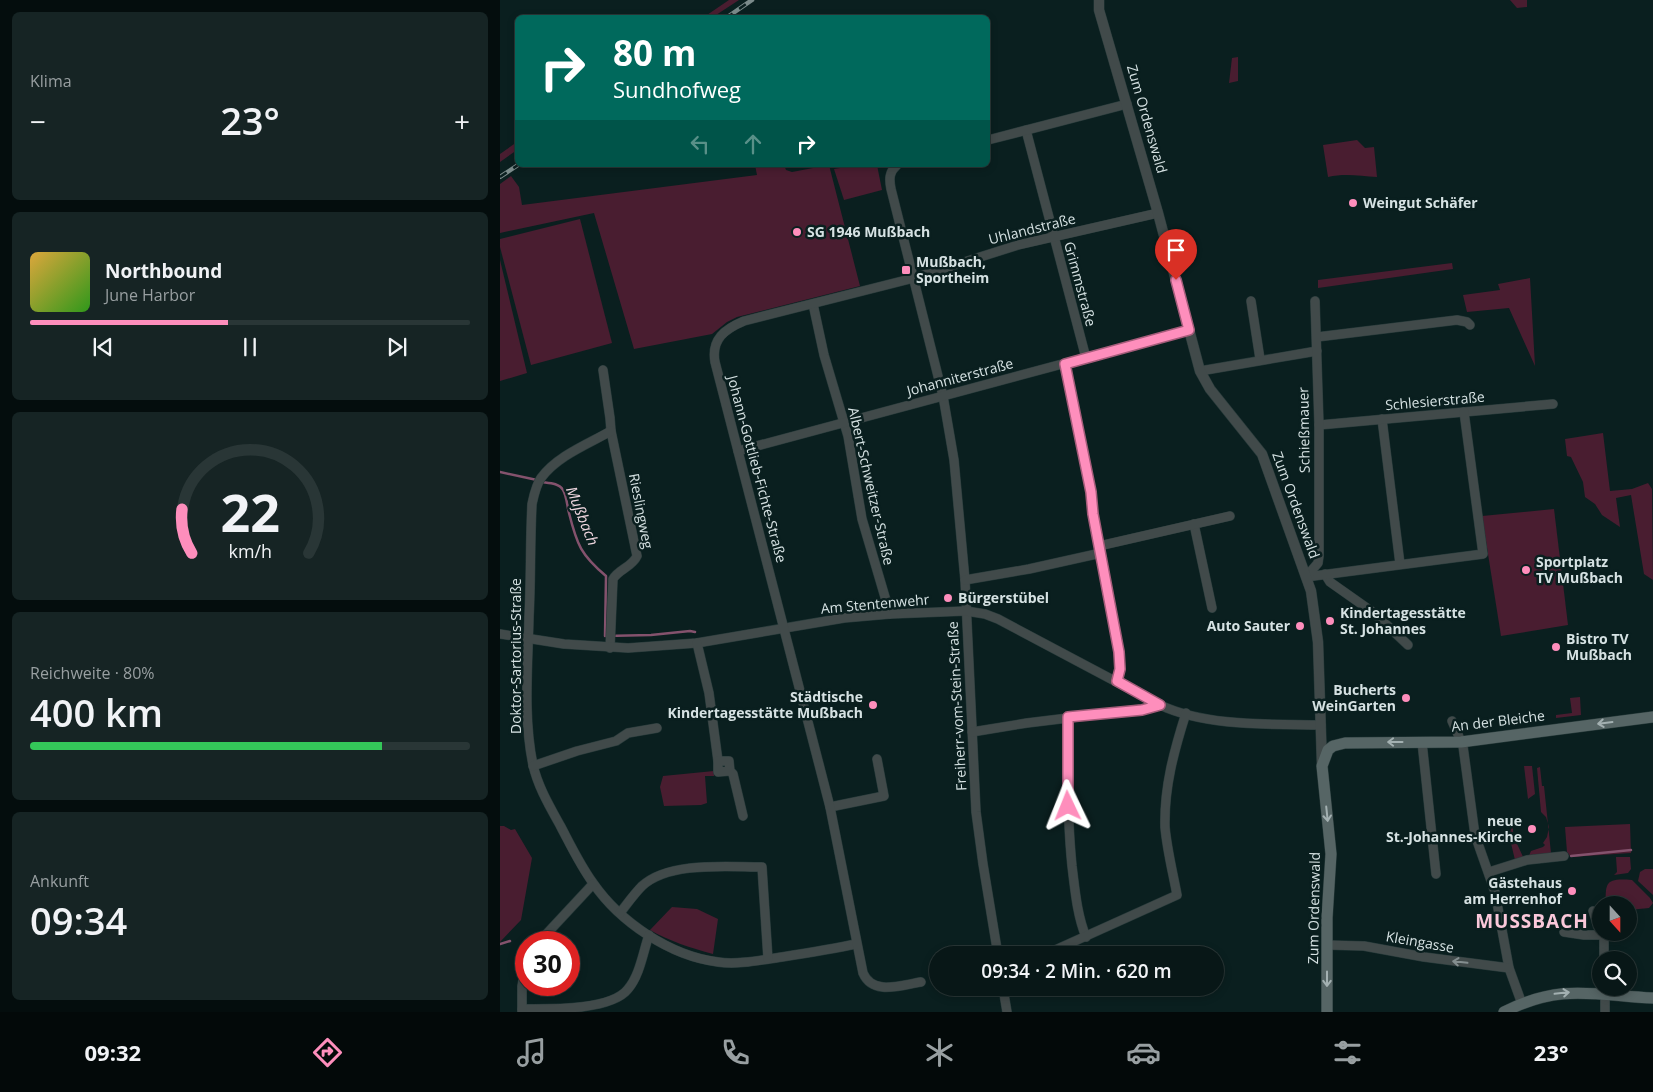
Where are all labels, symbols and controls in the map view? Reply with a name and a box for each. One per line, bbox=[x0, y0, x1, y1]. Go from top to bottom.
text: 80 m bbox=[613, 29, 696, 76]
icon: right bbox=[530, 35, 595, 100]
street label: Zum Ordenswald bbox=[1123, 62, 1172, 175]
text: Klima bbox=[30, 70, 72, 92]
text: Sundhofweg bbox=[613, 74, 741, 104]
text: 23° bbox=[220, 94, 280, 146]
text: − bbox=[30, 102, 46, 140]
text: + bbox=[454, 102, 470, 140]
icon: left bbox=[686, 130, 714, 158]
icon: ahead bbox=[739, 130, 767, 158]
icon: right bbox=[792, 130, 820, 158]
place label: Weingut Schäfer bbox=[1363, 193, 1478, 212]
marker: Weingut Schäfer bbox=[1347, 197, 1359, 209]
street label: Uhlandstraße bbox=[986, 208, 1077, 248]
place label: SG 1946 Mußbach bbox=[807, 222, 930, 241]
marker: SG 1946 Mußbach bbox=[791, 226, 803, 238]
pin bbox=[1155, 229, 1197, 280]
icon: arrive bbox=[1162, 236, 1190, 264]
street label: Grimmstraße bbox=[1060, 239, 1101, 329]
place label: Mußbach, Sportheim bbox=[916, 252, 989, 287]
text: Northbound bbox=[105, 258, 222, 284]
marker: Mußbach, Sportheim bbox=[900, 264, 912, 276]
text: June Harbor bbox=[105, 284, 195, 306]
icon: previous bbox=[89, 333, 117, 361]
icon: pause bbox=[236, 333, 264, 361]
icon: next bbox=[383, 333, 411, 361]
street label: Johanniterstraße bbox=[903, 353, 1015, 400]
street label: Johann-Gottlieb-Fichte-Straße bbox=[723, 371, 792, 565]
street label: Schießmauer bbox=[1293, 387, 1314, 473]
street label: Schlesierstraße bbox=[1384, 387, 1486, 414]
street label: Albert-Schweitzer-Straße bbox=[844, 405, 899, 567]
street label: Zum Ordenswald bbox=[1268, 449, 1325, 561]
street label: Rieslingweg bbox=[625, 472, 658, 551]
text: 22 bbox=[220, 476, 280, 547]
water label: Mußbach bbox=[562, 483, 604, 548]
text: km/h bbox=[228, 539, 272, 563]
place label: Sportplatz TV Mußbach bbox=[1536, 552, 1623, 587]
marker: Sportplatz TV Mußbach bbox=[1520, 564, 1532, 576]
street label: Doktor-Sartorius-Straße bbox=[506, 578, 525, 734]
place label: Bürgerstübel bbox=[958, 588, 1049, 607]
street label: Am Stentenwehr bbox=[820, 589, 930, 618]
marker: Bürgerstübel bbox=[942, 592, 954, 604]
place label: Kindertagesstätte St. Johannes bbox=[1340, 603, 1466, 638]
marker: Kindertagesstätte St. Johannes bbox=[1324, 615, 1336, 627]
place label: Auto Sauter bbox=[1207, 616, 1291, 635]
marker: Auto Sauter bbox=[1294, 620, 1306, 632]
street label: Freiherr-vom-Stein-Straße bbox=[943, 621, 970, 791]
place label: Bistro TV Mußbach bbox=[1566, 629, 1632, 664]
marker: Bistro TV Mußbach bbox=[1550, 641, 1562, 653]
text: Reichweite · 80% bbox=[30, 662, 155, 684]
place label: Bucherts WeinGarten bbox=[1312, 680, 1396, 715]
text: 400 km bbox=[30, 686, 163, 738]
place label: Städtische Kindertagesstätte Mußbach bbox=[667, 687, 863, 722]
marker: Bucherts WeinGarten bbox=[1400, 692, 1412, 704]
marker: Städtische Kindertagesstätte Mußbach bbox=[867, 699, 879, 711]
street label: An der Bleiche bbox=[1450, 705, 1546, 736]
one-way arrow bbox=[1597, 718, 1613, 728]
one-way arrow bbox=[1387, 737, 1404, 747]
position arrow bbox=[1041, 779, 1093, 831]
one-way arrow bbox=[1322, 806, 1332, 822]
place label: neue St.-Johannes-Kirche bbox=[1386, 811, 1522, 846]
marker: neue St.-Johannes-Kirche bbox=[1526, 823, 1538, 835]
street label: Zum Ordenswald bbox=[1303, 852, 1324, 964]
text: Ankunft bbox=[30, 870, 89, 892]
place label: Gästehaus am Herrenhof bbox=[1464, 873, 1564, 908]
marker: Gästehaus am Herrenhof bbox=[1566, 885, 1578, 897]
text: 09:34 bbox=[30, 894, 127, 946]
north arrow bbox=[1592, 896, 1638, 941]
map controls bbox=[1592, 896, 1637, 996]
district label: MUSSBACH bbox=[1475, 908, 1589, 934]
street label: Kleingasse bbox=[1385, 926, 1456, 957]
speed limit sign: 30 bbox=[515, 931, 580, 996]
button: search bbox=[1592, 951, 1637, 996]
one-way arrow bbox=[1453, 957, 1469, 967]
text: 09:34 · 2 Min. · 620 m bbox=[981, 958, 1172, 984]
one-way arrow bbox=[1323, 970, 1332, 986]
one-way arrow bbox=[1554, 988, 1570, 998]
icon: directions bbox=[310, 1035, 345, 1070]
icon: music bbox=[514, 1035, 549, 1070]
icon: phone bbox=[718, 1035, 753, 1070]
icon: climate bbox=[922, 1035, 957, 1070]
icon: car bbox=[1126, 1035, 1161, 1070]
icon: filters bbox=[1330, 1035, 1365, 1070]
text: 09:32 bbox=[84, 1037, 141, 1067]
text: 23° bbox=[1534, 1037, 1568, 1067]

